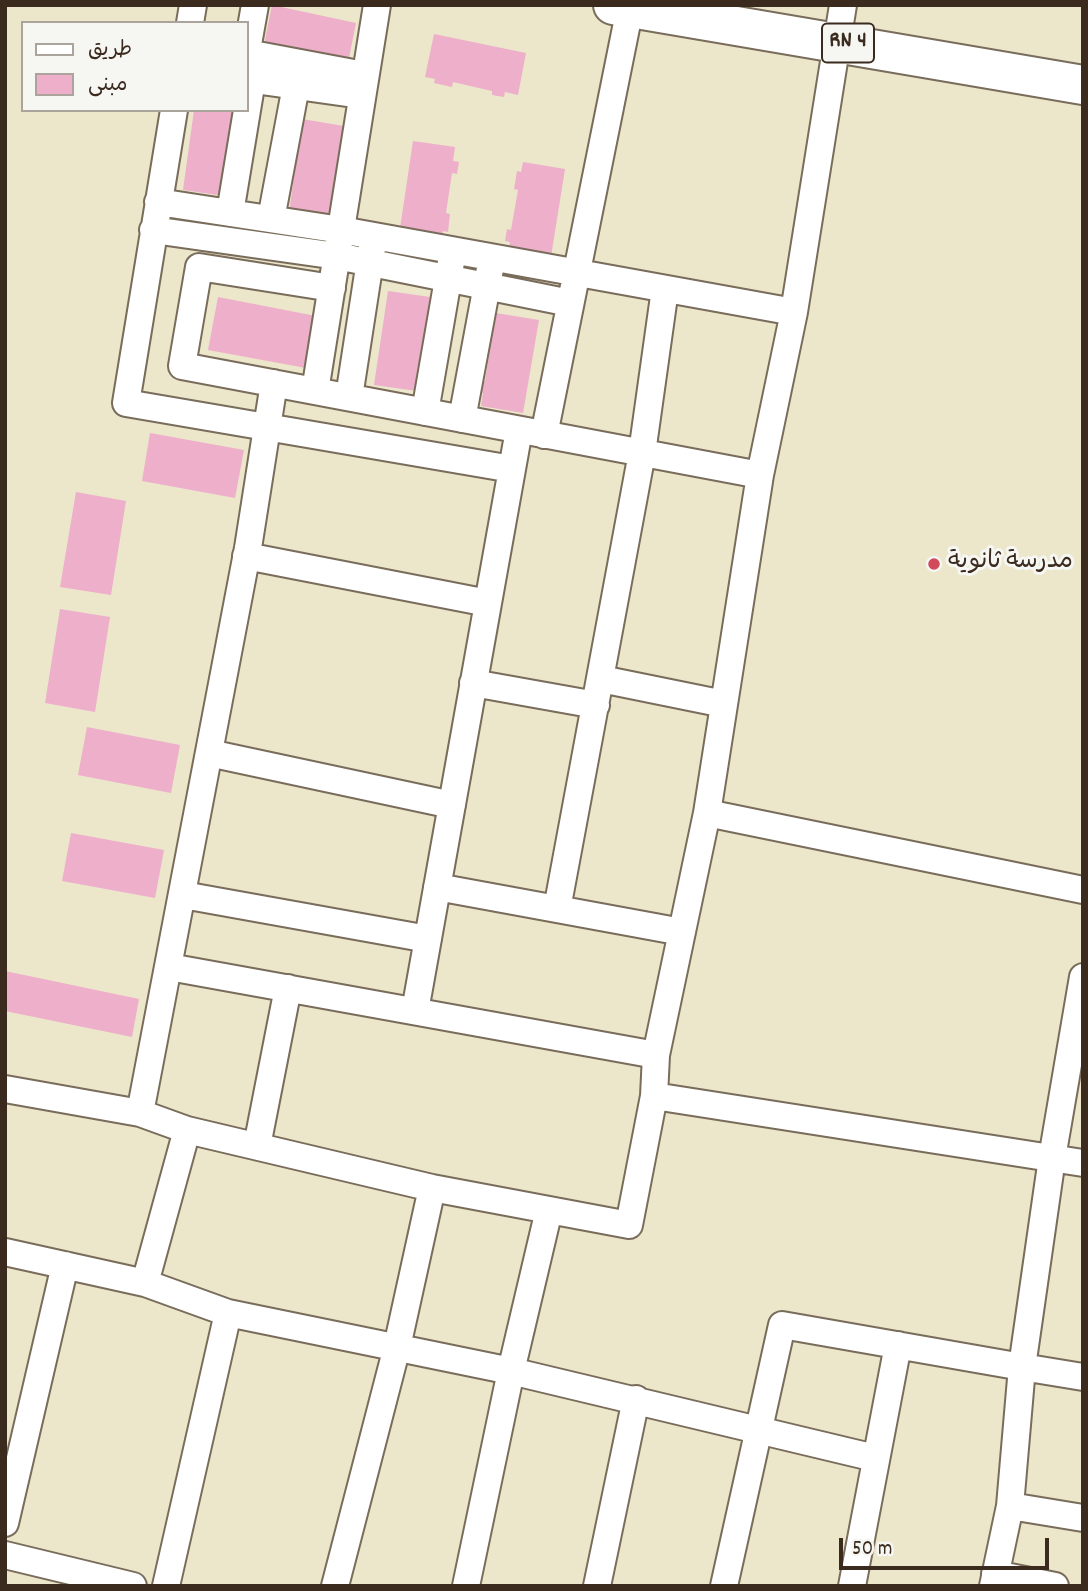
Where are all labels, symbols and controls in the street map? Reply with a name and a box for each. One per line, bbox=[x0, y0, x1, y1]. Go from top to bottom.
legend bbox=[21, 21, 248, 112]
road number: RN 4 bbox=[822, 24, 874, 62]
text: طريق bbox=[88, 36, 132, 66]
text: مبنى bbox=[88, 71, 127, 101]
place label: مدرسة ثانوية bbox=[948, 550, 1073, 578]
marker: مدرسة ثانوية bbox=[926, 556, 942, 572]
scale bar bbox=[843, 1524, 1053, 1568]
text: 50 m bbox=[852, 1535, 892, 1565]

